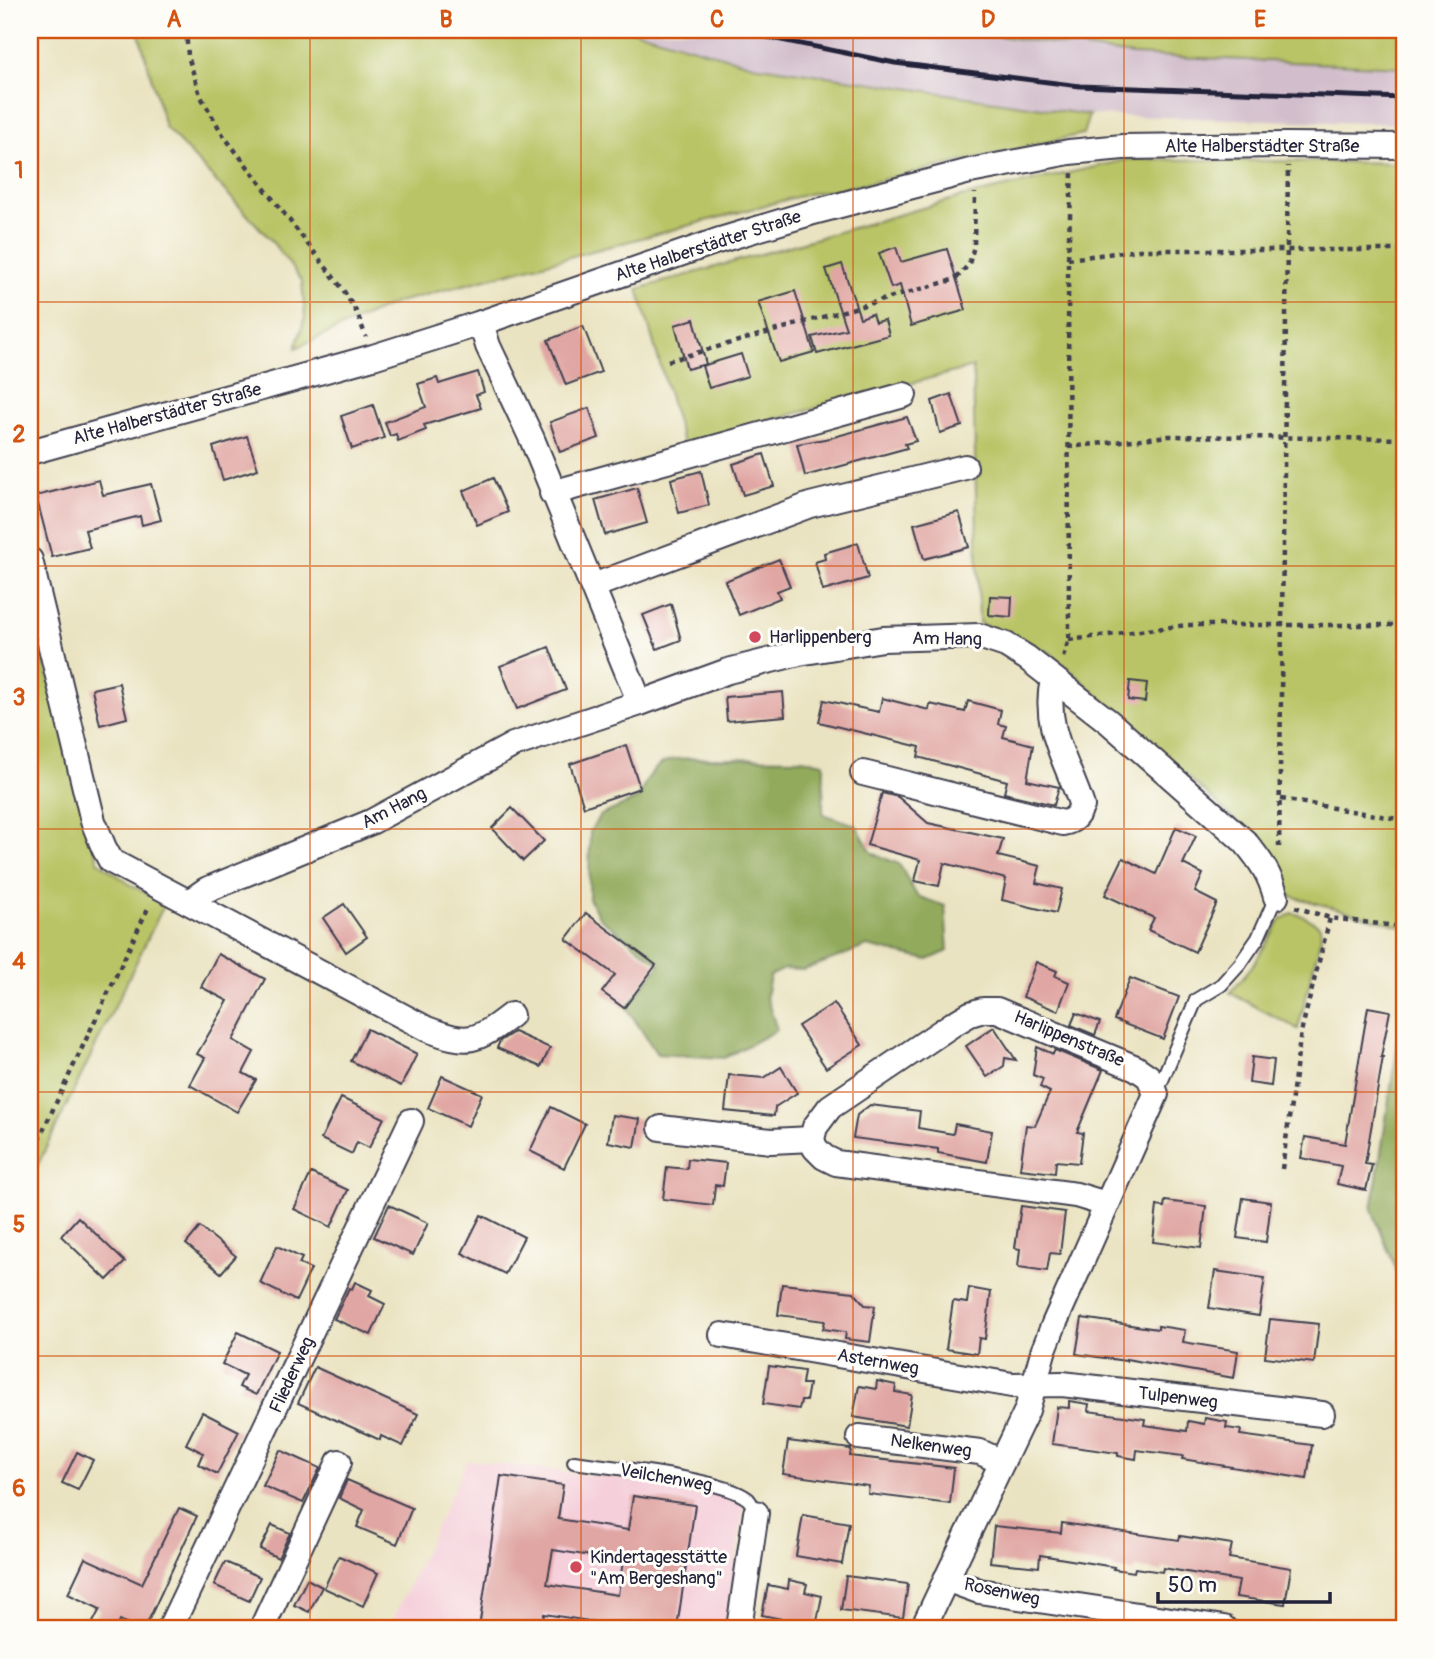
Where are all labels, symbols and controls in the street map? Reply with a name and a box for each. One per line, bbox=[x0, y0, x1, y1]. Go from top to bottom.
text: A bbox=[167, 5, 182, 34]
text: B bbox=[439, 5, 453, 34]
text: C bbox=[710, 5, 724, 34]
text: D bbox=[981, 5, 995, 34]
text: E bbox=[1254, 5, 1266, 34]
street label: Alte Halberstädter Straße bbox=[1165, 135, 1359, 158]
text: 1 bbox=[15, 156, 24, 185]
street label: Alte Halberstädter Straße bbox=[612, 205, 804, 287]
street label: Alte Halberstädter Straße bbox=[70, 378, 264, 450]
text: 2 bbox=[13, 420, 26, 449]
place label: Harlippenberg bbox=[769, 626, 872, 649]
street label: Am Hang bbox=[912, 627, 982, 651]
marker: Harlippenberg bbox=[747, 629, 763, 645]
text: 3 bbox=[13, 683, 25, 712]
street label: Am Hang bbox=[358, 782, 430, 834]
text: 4 bbox=[12, 947, 26, 976]
street label: Harlippenstraße bbox=[1010, 1005, 1128, 1073]
text: 5 bbox=[13, 1210, 25, 1239]
street label: Fliederweg bbox=[264, 1333, 320, 1417]
street label: Asternweg bbox=[835, 1344, 921, 1380]
street label: Tulpenweg bbox=[1137, 1382, 1219, 1414]
street label: Nelkenweg bbox=[889, 1429, 973, 1463]
street label: Veilchenweg bbox=[618, 1459, 714, 1497]
text: 6 bbox=[12, 1474, 26, 1503]
place label: Kindertagesstätte "Am Bergeshang" bbox=[590, 1546, 727, 1590]
marker: Kindertagesstätte "Am Bergeshang" bbox=[568, 1559, 584, 1575]
scale bar bbox=[1158, 1560, 1329, 1604]
text: 50 m bbox=[1168, 1572, 1217, 1599]
street label: Rosenweg bbox=[962, 1573, 1042, 1611]

